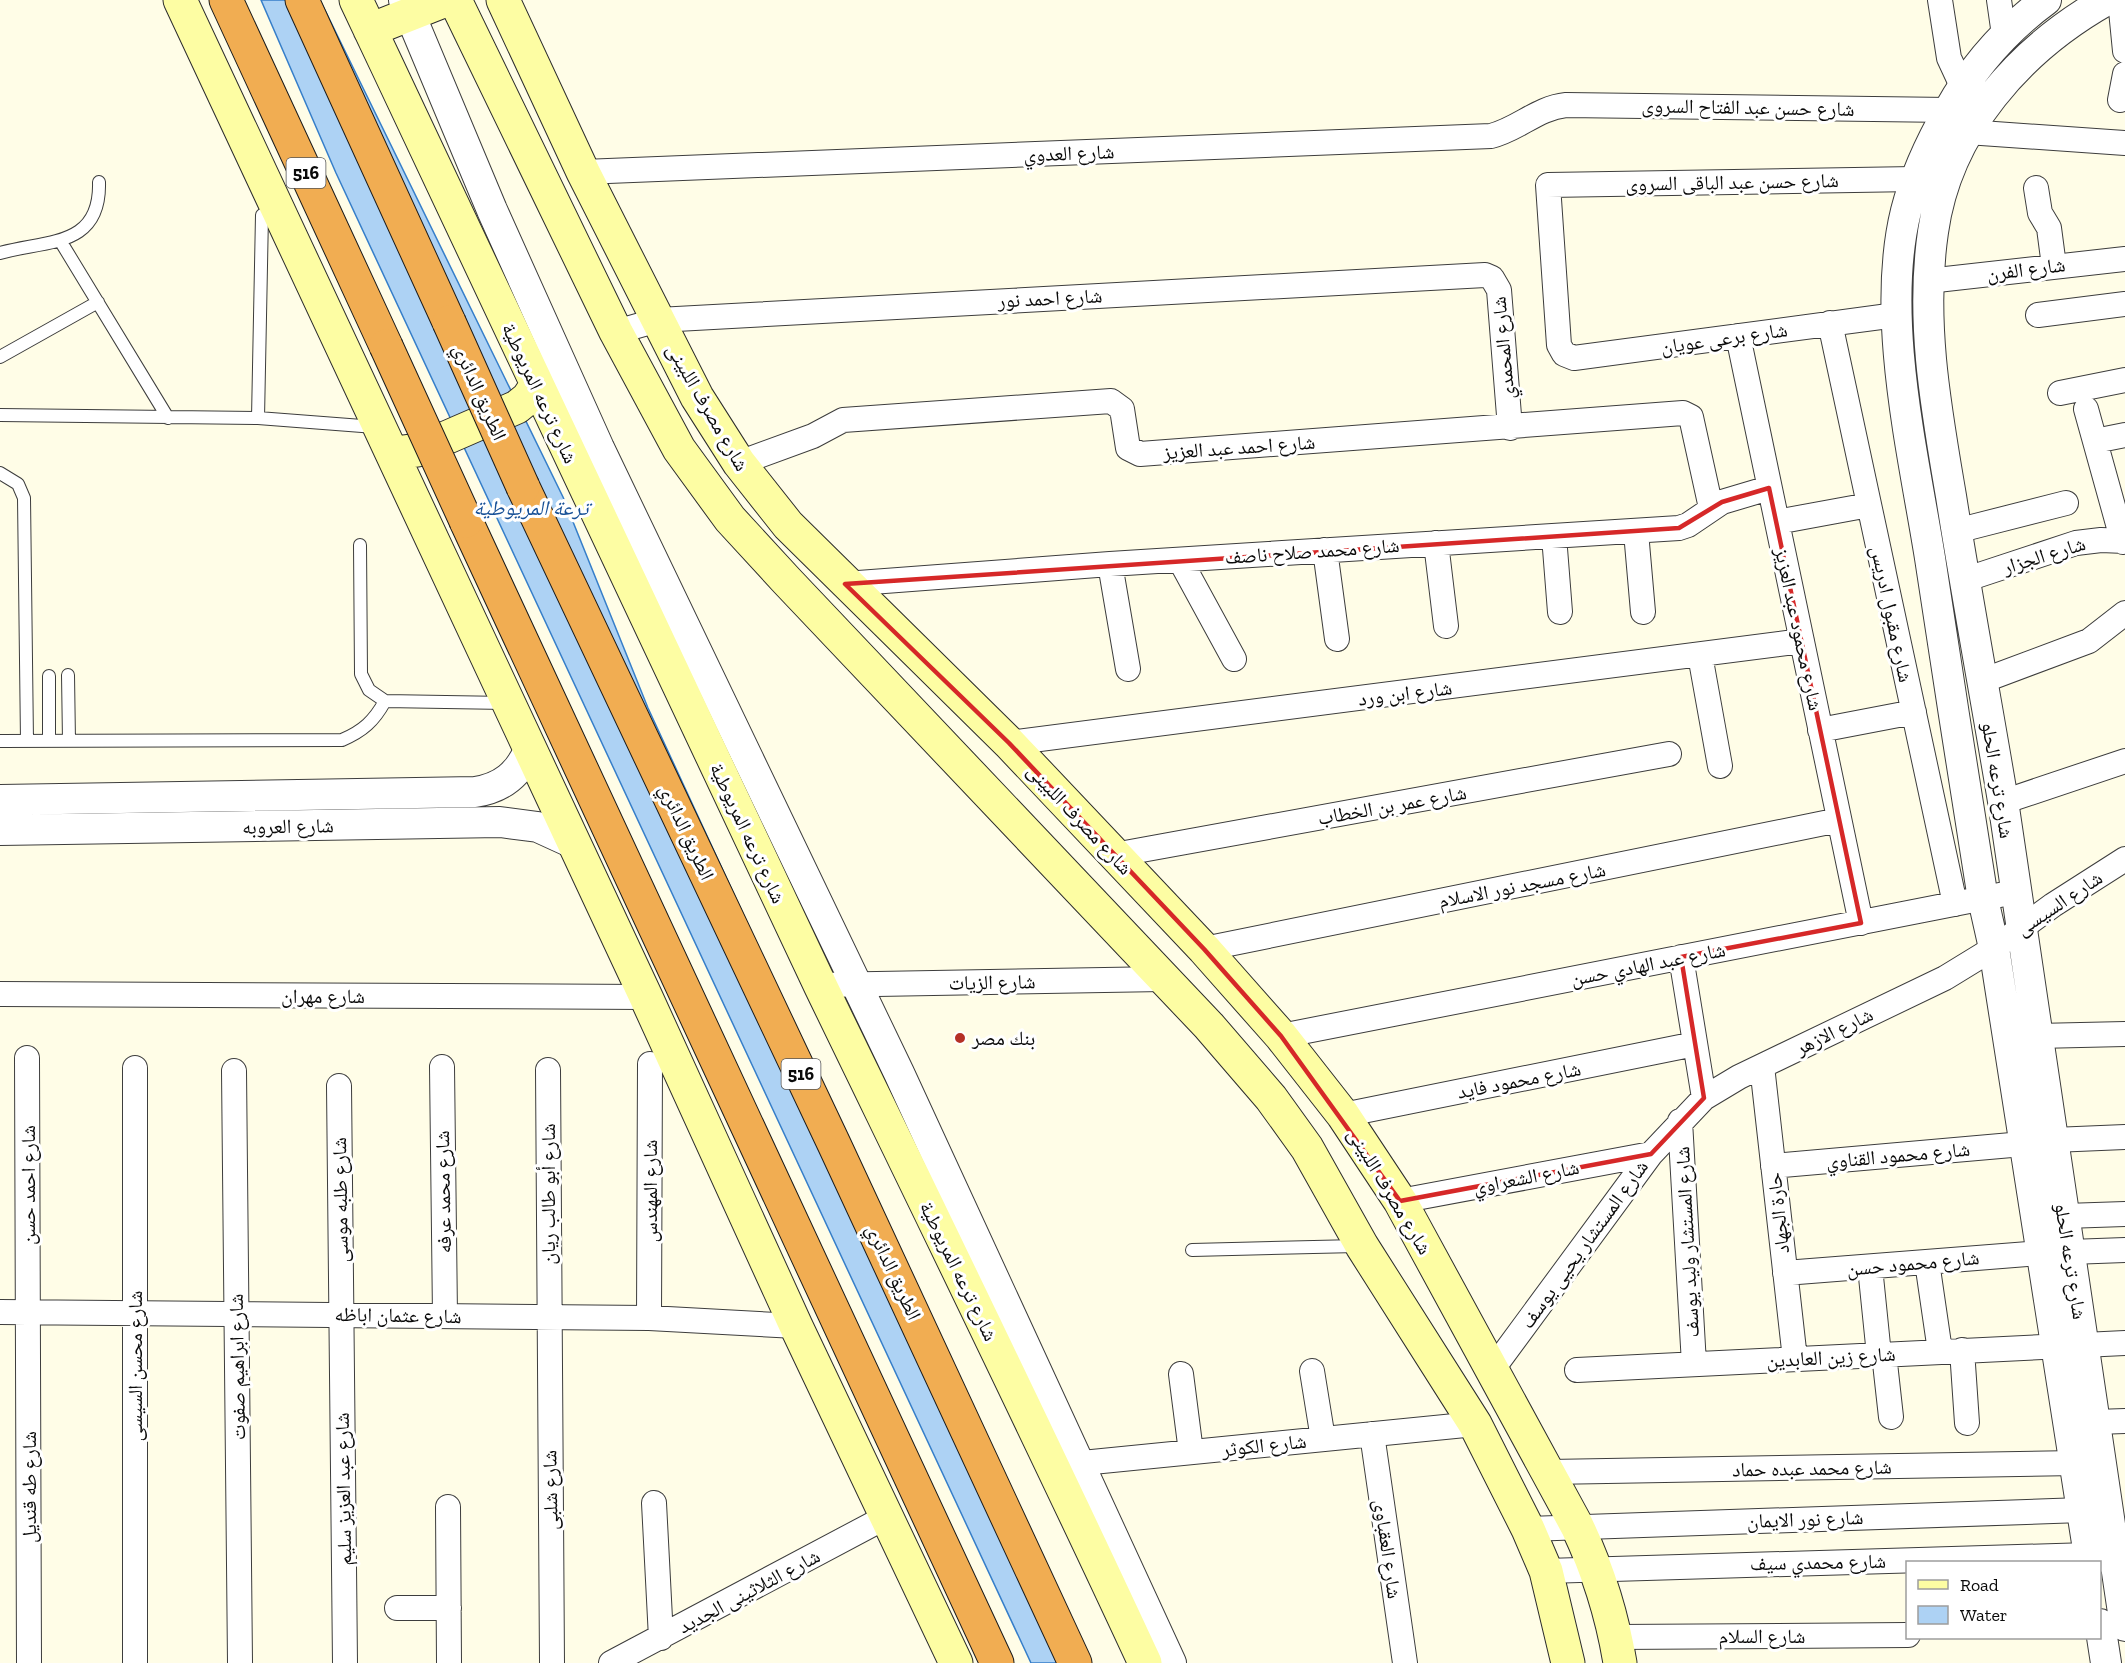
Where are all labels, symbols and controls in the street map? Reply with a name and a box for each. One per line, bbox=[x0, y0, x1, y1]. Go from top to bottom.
street label: شارع حسن عبد الفتاح السروى bbox=[1641, 93, 1855, 122]
street label: شارع العدوي bbox=[1023, 139, 1115, 171]
road number: 516 bbox=[286, 158, 326, 188]
street label: شارع حسن عبد الباقى السروى bbox=[1625, 168, 1839, 197]
street label: شارع الفرن bbox=[1985, 252, 2067, 287]
street label: شارع احمد نور bbox=[996, 283, 1103, 314]
street label: شارع المحمدي bbox=[1487, 295, 1524, 400]
street label: شارع برعى عويان bbox=[1659, 317, 1789, 360]
street label: شارع ترعه المريوطية bbox=[496, 319, 583, 467]
street label: شارع مصرف اللبينى bbox=[661, 339, 754, 476]
street label: الطريق الدائري bbox=[444, 340, 512, 446]
street label: شارع احمد عبد العزيز bbox=[1161, 430, 1316, 465]
water label: ترعة المريوطية bbox=[474, 495, 593, 520]
street label: شارع الجزار bbox=[1999, 531, 2089, 580]
street label: شارع محمد صلاح ناصف bbox=[1224, 533, 1400, 570]
street label: شارع محمود عبد العزيز bbox=[1769, 544, 1828, 713]
street label: شارع مقبول ادريس bbox=[1865, 544, 1918, 685]
street label: شارع ابن ورد bbox=[1357, 675, 1453, 712]
street label: شارع ترعه الحلو bbox=[1976, 720, 2019, 840]
street label: شارع مصرف اللبينى bbox=[1022, 758, 1138, 880]
street label: شارع ترعه المريوطية bbox=[704, 759, 791, 907]
street label: الطريق الدائري bbox=[651, 780, 720, 886]
street label: شارع عمر بن الخطاب bbox=[1316, 780, 1468, 831]
street label: شارع العروبه bbox=[242, 813, 334, 840]
street label: شارع مسجد نور الاسلام bbox=[1436, 857, 1608, 915]
street label: شارع السيسى bbox=[2011, 865, 2107, 941]
street label: شارع عبد الهادي حسن bbox=[1569, 937, 1728, 995]
street label: شارع الزيات bbox=[948, 969, 1036, 996]
street label: شارع مهران bbox=[281, 984, 365, 1009]
street label: شارع الازهر bbox=[1790, 1002, 1877, 1061]
place label: بنك مصر bbox=[971, 1026, 1035, 1050]
marker: بنك مصر bbox=[953, 1031, 967, 1045]
street label: شارع محمود فايد bbox=[1455, 1056, 1583, 1105]
road number: 516 bbox=[782, 1059, 820, 1089]
street label: شارع أبو طالب ريان bbox=[536, 1123, 561, 1265]
street label: شارع مصرف اللبينى bbox=[1342, 1123, 1437, 1259]
street label: شارع احمد حسن bbox=[16, 1125, 41, 1245]
street label: شارع محمد عرفه bbox=[430, 1130, 457, 1254]
street label: شارع طلبه موسى bbox=[327, 1137, 354, 1263]
street label: شارع محمود القناوي bbox=[1825, 1137, 1972, 1177]
street label: شارع المهندس bbox=[638, 1139, 663, 1243]
street label: شارع المستشار وليد يوسف bbox=[1670, 1146, 1705, 1338]
street label: شارع الشعراوي bbox=[1471, 1155, 1582, 1203]
street label: شارع المستشار يحيى يوسف bbox=[1515, 1155, 1654, 1333]
street label: حارة الجهاد bbox=[1762, 1171, 1794, 1255]
street label: شارع ترعه المريوطية bbox=[914, 1197, 1003, 1345]
street label: شارع ترعه الحلو bbox=[2049, 1201, 2092, 1321]
street label: الطريق الدائري bbox=[858, 1220, 927, 1326]
street label: شارع محمود حسن bbox=[1846, 1245, 1980, 1282]
street label: شارع محسن السيسى bbox=[123, 1291, 148, 1441]
street label: شارع ابراهيم صفوت bbox=[224, 1294, 252, 1440]
street label: شارع عثمان اباظه bbox=[334, 1302, 462, 1329]
street label: شارع زين العابدين bbox=[1766, 1342, 1896, 1373]
street label: شارع عبد العزيز سليم bbox=[330, 1412, 358, 1566]
street label: شارع الكوثر bbox=[1219, 1429, 1308, 1462]
street label: شارع طه قنديل bbox=[17, 1431, 42, 1543]
street label: شارع شلبى bbox=[537, 1450, 564, 1530]
street label: شارع محمد عبده حماد bbox=[1732, 1455, 1892, 1482]
street label: شارع العقباوى bbox=[1368, 1498, 1407, 1600]
street label: شارع نور الايمان bbox=[1746, 1505, 1864, 1534]
street label: شارع الثلاثينى الجديد bbox=[674, 1543, 825, 1639]
street label: شارع محمدي سيف bbox=[1750, 1549, 1886, 1579]
legend bbox=[1906, 1561, 2101, 1639]
text: Road bbox=[1960, 1574, 1999, 1596]
text: Water bbox=[1960, 1604, 2007, 1626]
street label: شارع السلام bbox=[1719, 1624, 1805, 1650]

